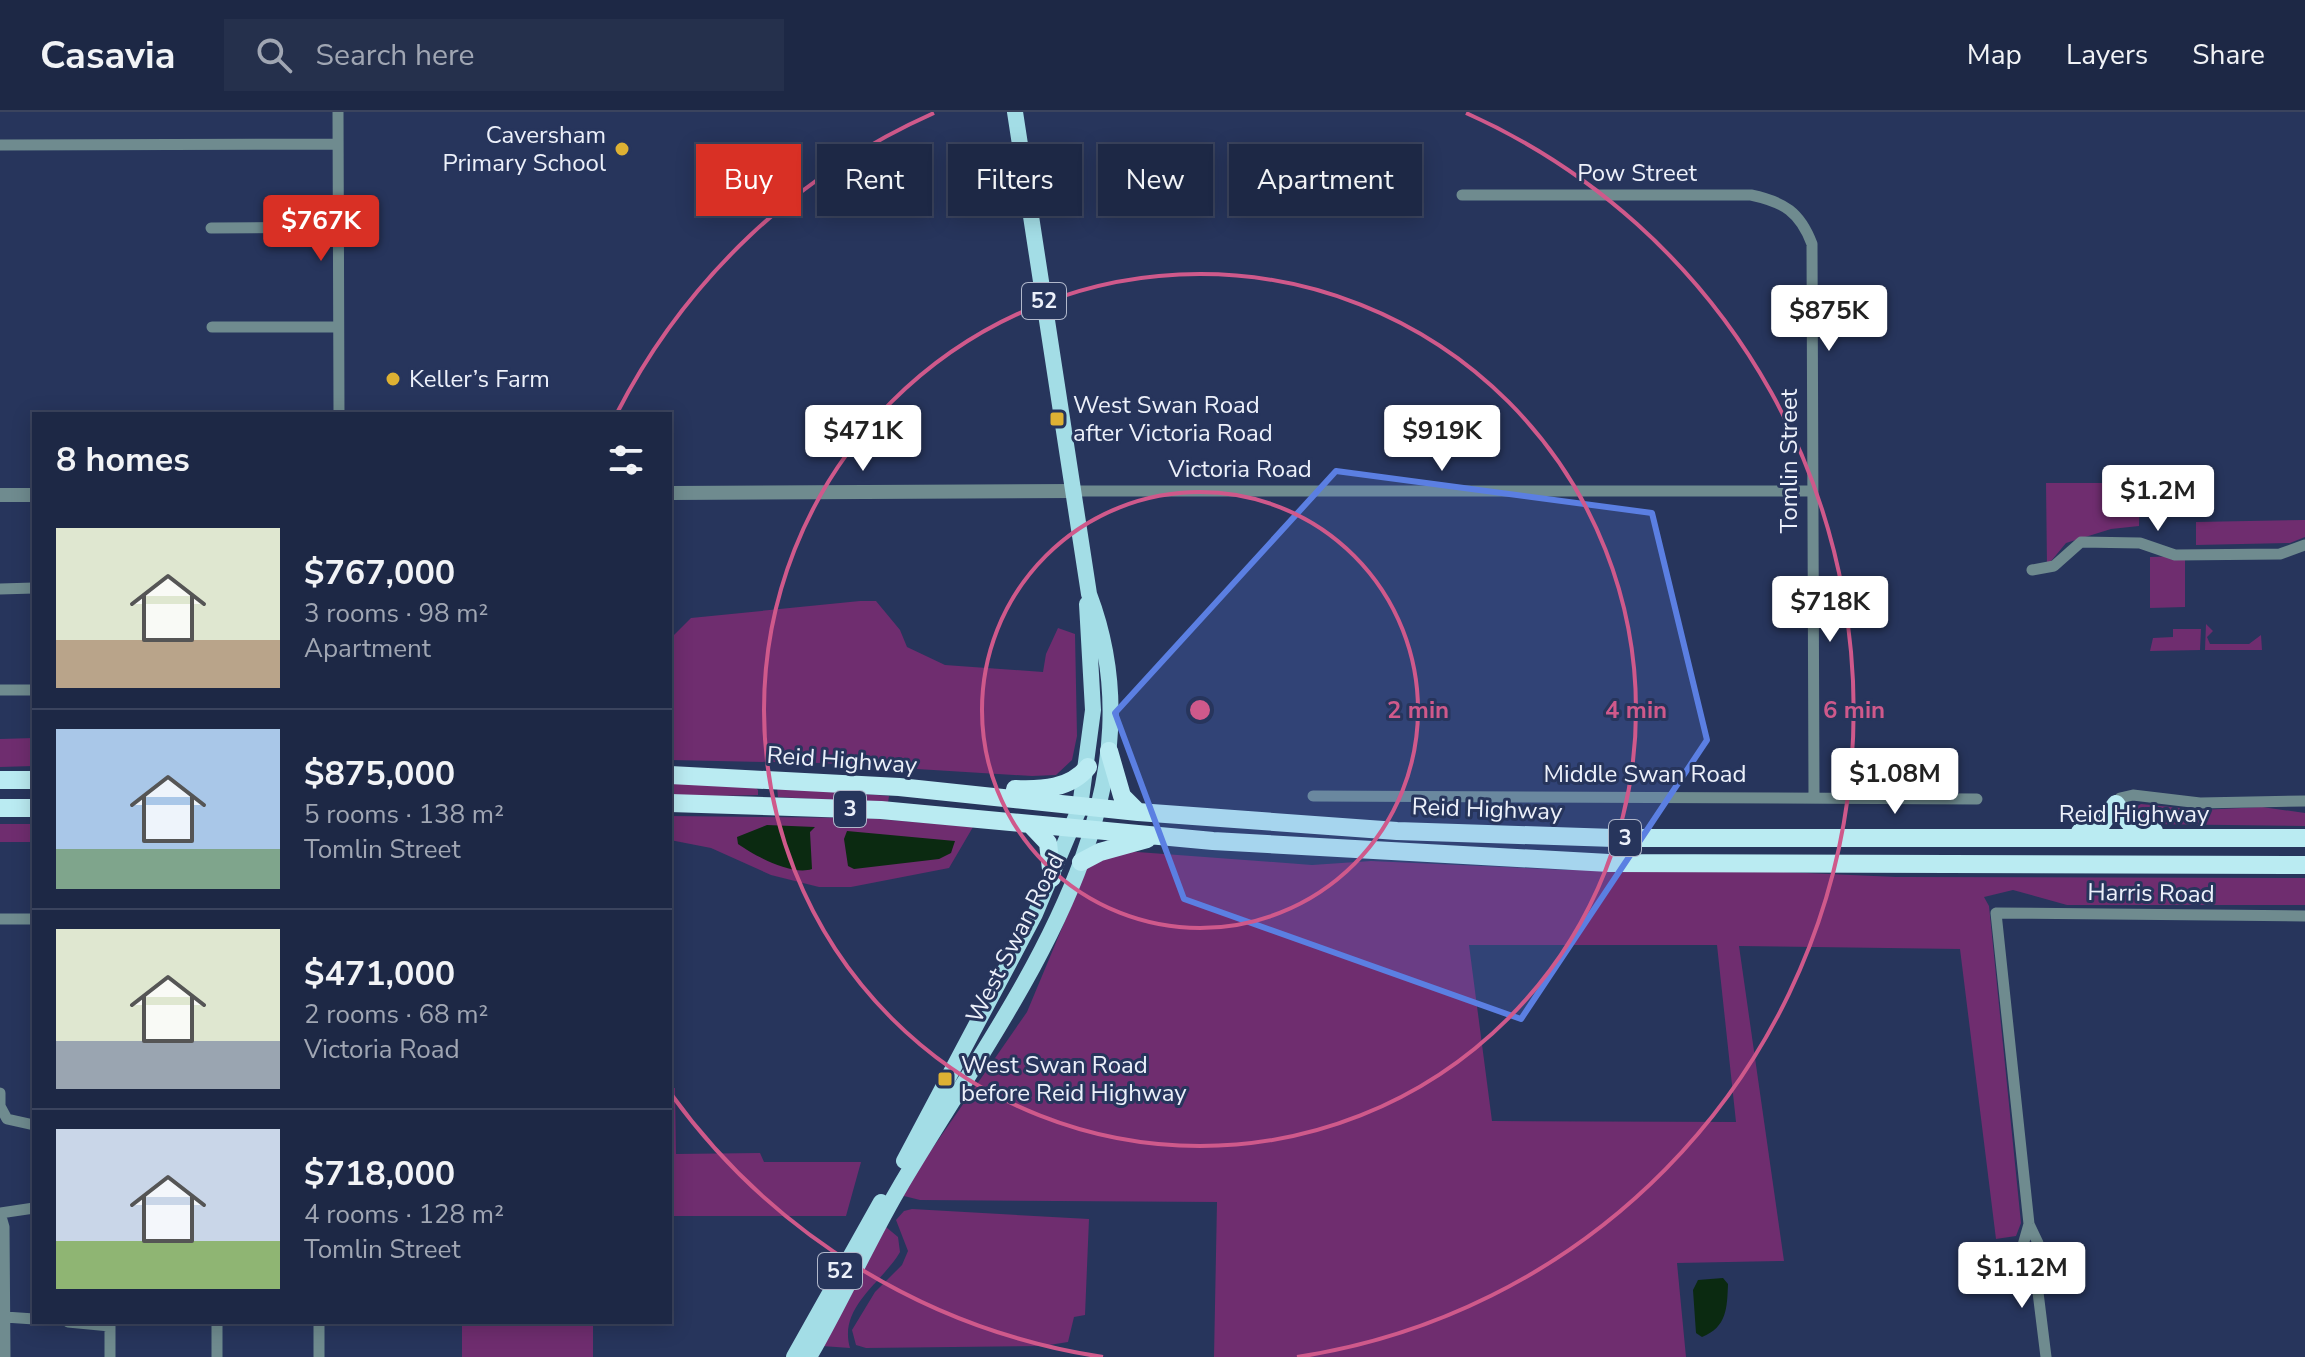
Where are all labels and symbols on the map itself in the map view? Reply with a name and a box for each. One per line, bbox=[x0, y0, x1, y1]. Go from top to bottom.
place label: Caversham Primary School bbox=[443, 119, 606, 179]
marker: Caversham Primary School bbox=[613, 140, 631, 158]
street label: Pow Street bbox=[1577, 157, 1697, 189]
pin: $767K bbox=[265, 195, 377, 263]
road number: 52 bbox=[1022, 283, 1066, 319]
pin: $875K bbox=[1773, 285, 1885, 353]
place label: Keller’s Farm bbox=[409, 363, 550, 395]
marker: Keller’s Farm bbox=[384, 370, 402, 388]
street label: Tomlin Street bbox=[1773, 388, 1805, 533]
place label: West Swan Road after Victoria Road bbox=[1073, 389, 1273, 449]
pin: $471K bbox=[807, 405, 919, 473]
pin: $919K bbox=[1386, 405, 1498, 473]
marker: West Swan Road after Victoria Road bbox=[1048, 410, 1066, 428]
street label: Victoria Road bbox=[1167, 453, 1312, 485]
pin: $1.2M bbox=[2102, 465, 2214, 533]
pin: $718K bbox=[1774, 576, 1886, 644]
text: 2 min bbox=[1387, 694, 1449, 726]
text: 4 min bbox=[1605, 694, 1667, 726]
text: 6 min bbox=[1823, 694, 1885, 726]
centre of rings bbox=[1186, 696, 1214, 724]
street label: Reid Highway bbox=[766, 739, 919, 781]
pin: $1.08M bbox=[1830, 748, 1960, 816]
street label: Middle Swan Road bbox=[1544, 758, 1746, 790]
street label: Reid Highway bbox=[1411, 790, 1563, 828]
road number: 3 bbox=[834, 791, 866, 827]
street label: Reid Highway bbox=[2059, 798, 2210, 830]
road number: 3 bbox=[1609, 820, 1641, 856]
street label: West Swan Road bbox=[958, 848, 1072, 1028]
street label: Harris Road bbox=[2087, 876, 2215, 910]
place label: West Swan Road before Reid Highway bbox=[961, 1049, 1187, 1109]
marker: West Swan Road before Reid Highway bbox=[936, 1070, 954, 1088]
pin: $1.12M bbox=[1957, 1242, 2087, 1310]
road number: 52 bbox=[818, 1253, 862, 1289]

